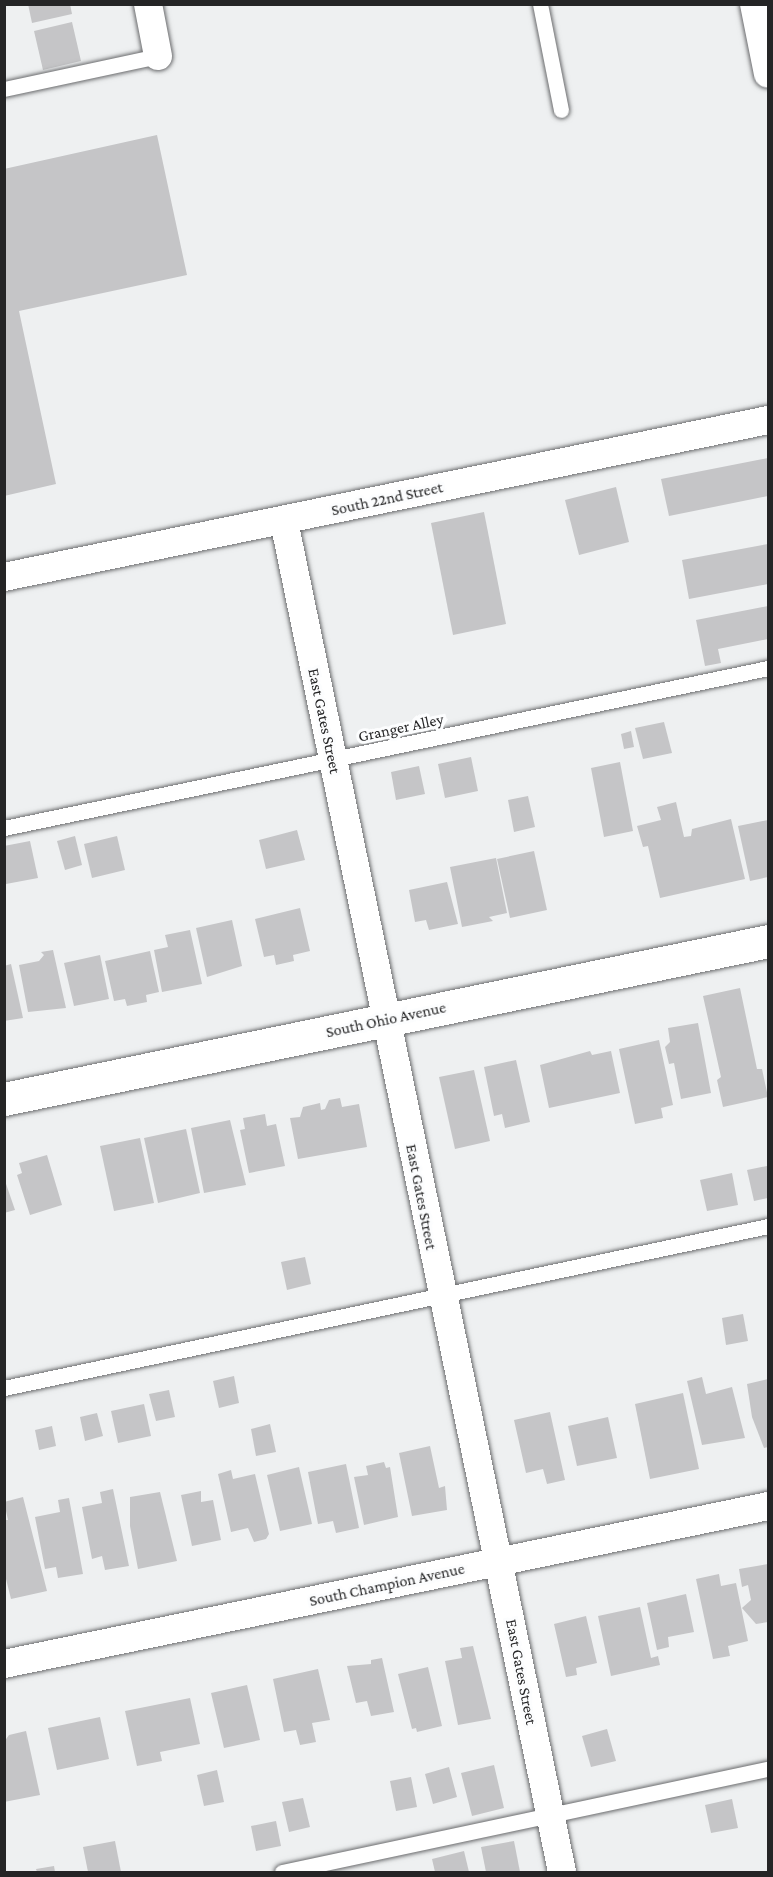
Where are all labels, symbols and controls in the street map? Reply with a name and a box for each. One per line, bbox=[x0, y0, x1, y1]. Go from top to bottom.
street label: South 22nd Street bbox=[330, 478, 444, 520]
street label: East Gates Street bbox=[303, 667, 345, 775]
street label: Granger Alley bbox=[357, 710, 445, 746]
street label: South Ohio Avenue bbox=[324, 998, 448, 1042]
street label: East Gates Street bbox=[401, 1143, 441, 1251]
street label: South Champion Avenue bbox=[308, 1559, 466, 1611]
street label: East Gates Street bbox=[501, 1618, 541, 1726]

